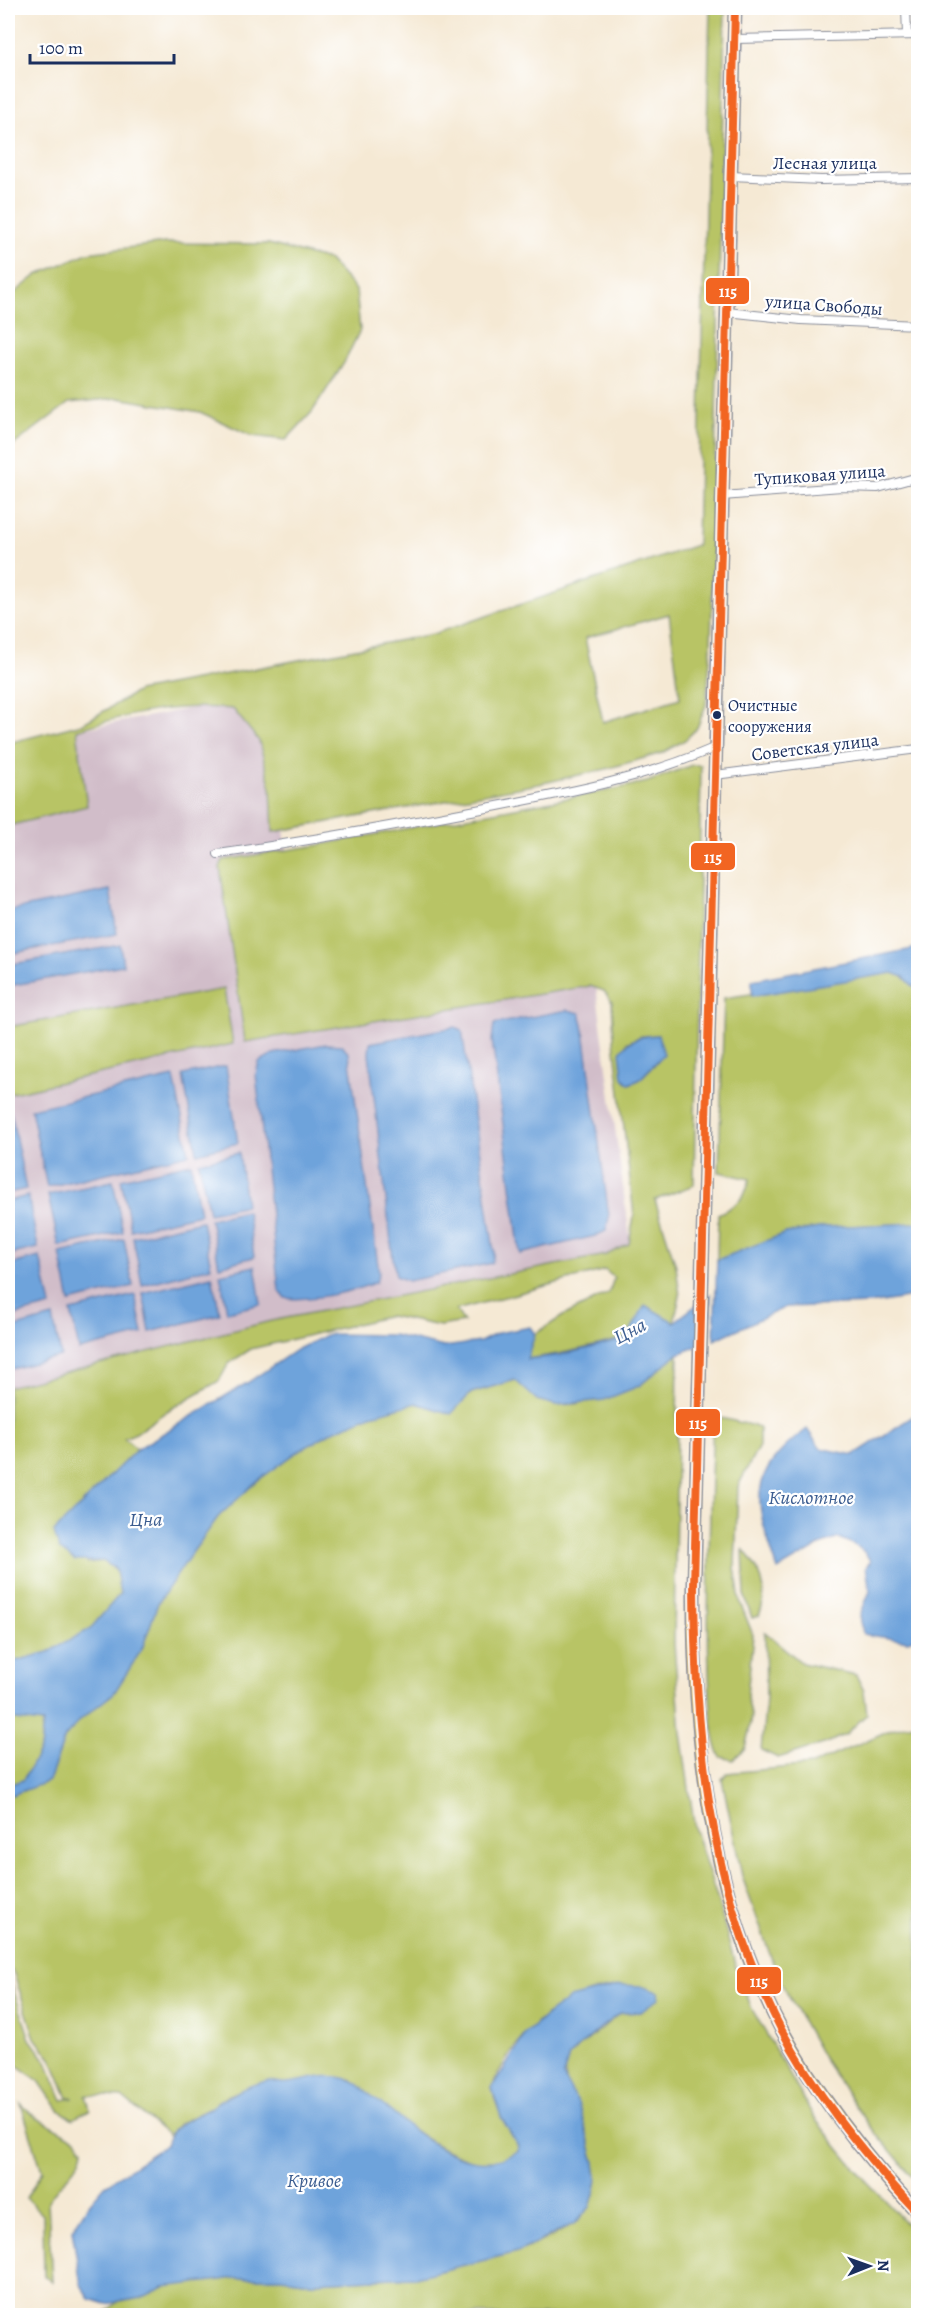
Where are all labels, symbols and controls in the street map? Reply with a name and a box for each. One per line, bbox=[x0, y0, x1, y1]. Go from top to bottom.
scale bar bbox=[30, 27, 174, 65]
text: 100 m bbox=[39, 36, 83, 60]
street label: Лесная улица bbox=[773, 151, 878, 175]
line badge: 115 bbox=[705, 277, 750, 305]
text: 115 bbox=[719, 281, 737, 303]
street label: улица Свободы bbox=[764, 289, 883, 321]
street label: Тупиковая улица bbox=[754, 458, 887, 492]
place label: Очистные сооружения bbox=[728, 695, 812, 738]
marker: Очистные сооружения bbox=[711, 709, 723, 721]
street label: Советская улица bbox=[750, 727, 881, 767]
line badge: 115 bbox=[690, 842, 736, 871]
text: 115 bbox=[704, 847, 722, 869]
water label: Цна bbox=[609, 1311, 651, 1351]
line badge: 115 bbox=[675, 1408, 721, 1437]
text: 115 bbox=[689, 1413, 707, 1435]
water label: Кислотное bbox=[768, 1484, 854, 1511]
water label: Цна bbox=[129, 1506, 163, 1533]
line badge: 115 bbox=[736, 1966, 782, 1995]
text: 115 bbox=[750, 1971, 768, 1993]
water label: Кривое bbox=[287, 2167, 341, 2194]
north arrow bbox=[839, 2236, 899, 2296]
text: N bbox=[872, 2260, 894, 2272]

